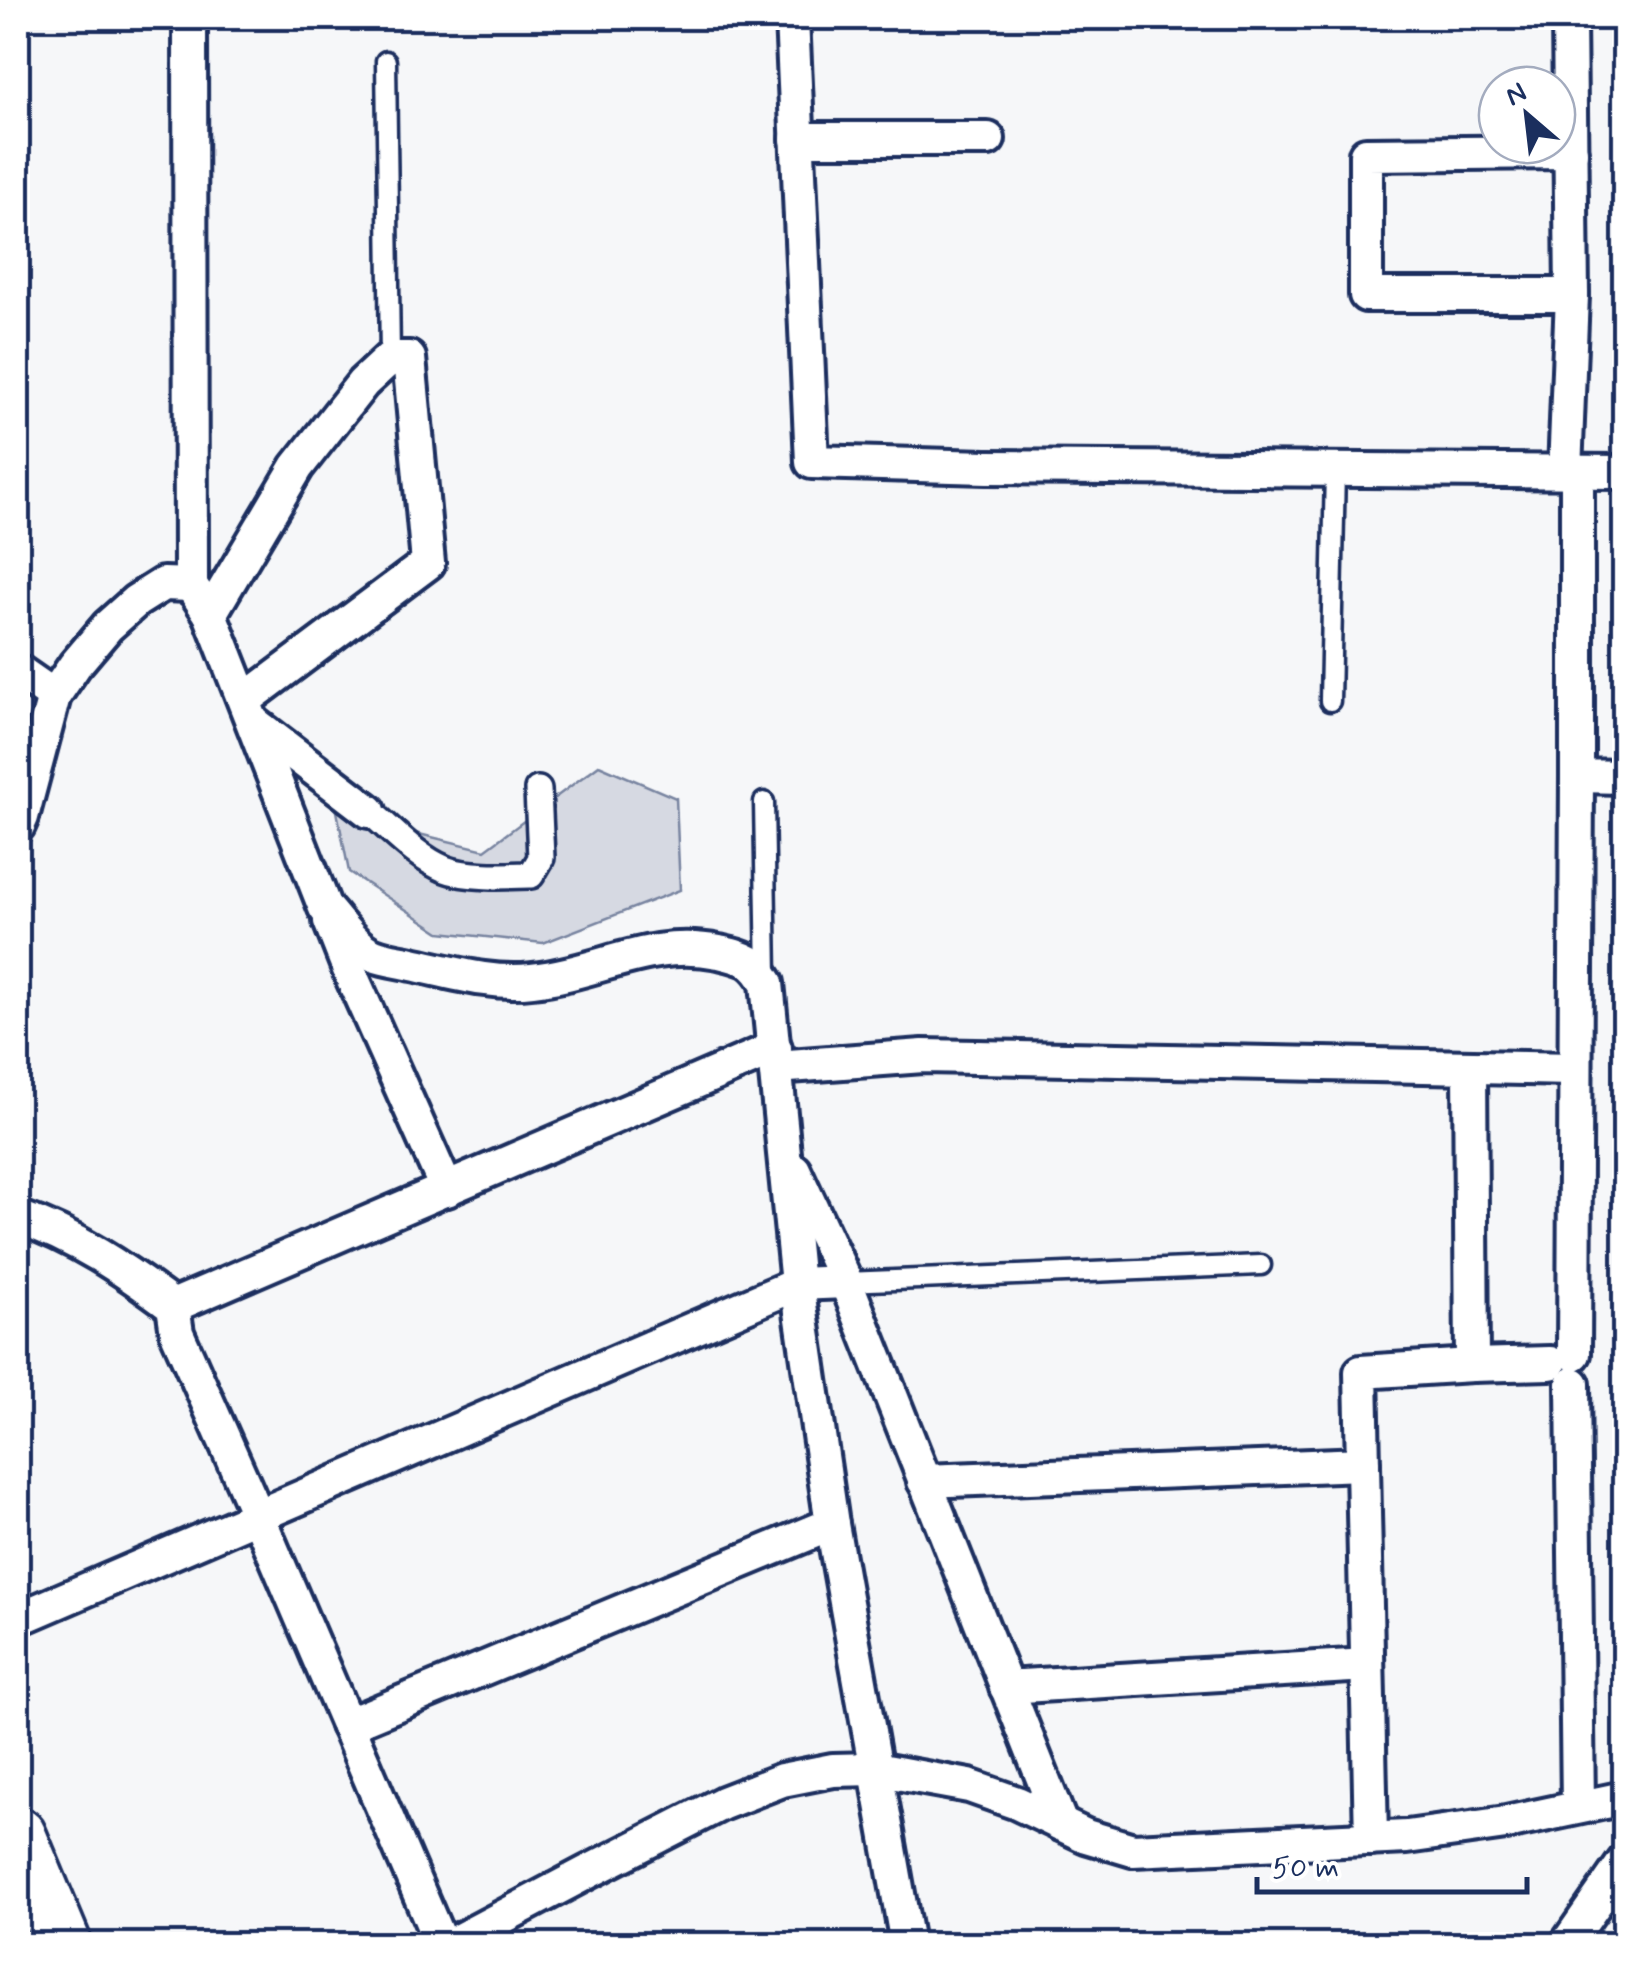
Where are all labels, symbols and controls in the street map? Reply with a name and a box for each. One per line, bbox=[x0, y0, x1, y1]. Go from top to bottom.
north arrow bbox=[1477, 65, 1577, 165]
text: N bbox=[1500, 74, 1533, 116]
scale bar bbox=[1257, 1832, 1527, 1894]
text: 50 m bbox=[1272, 1849, 1339, 1888]

